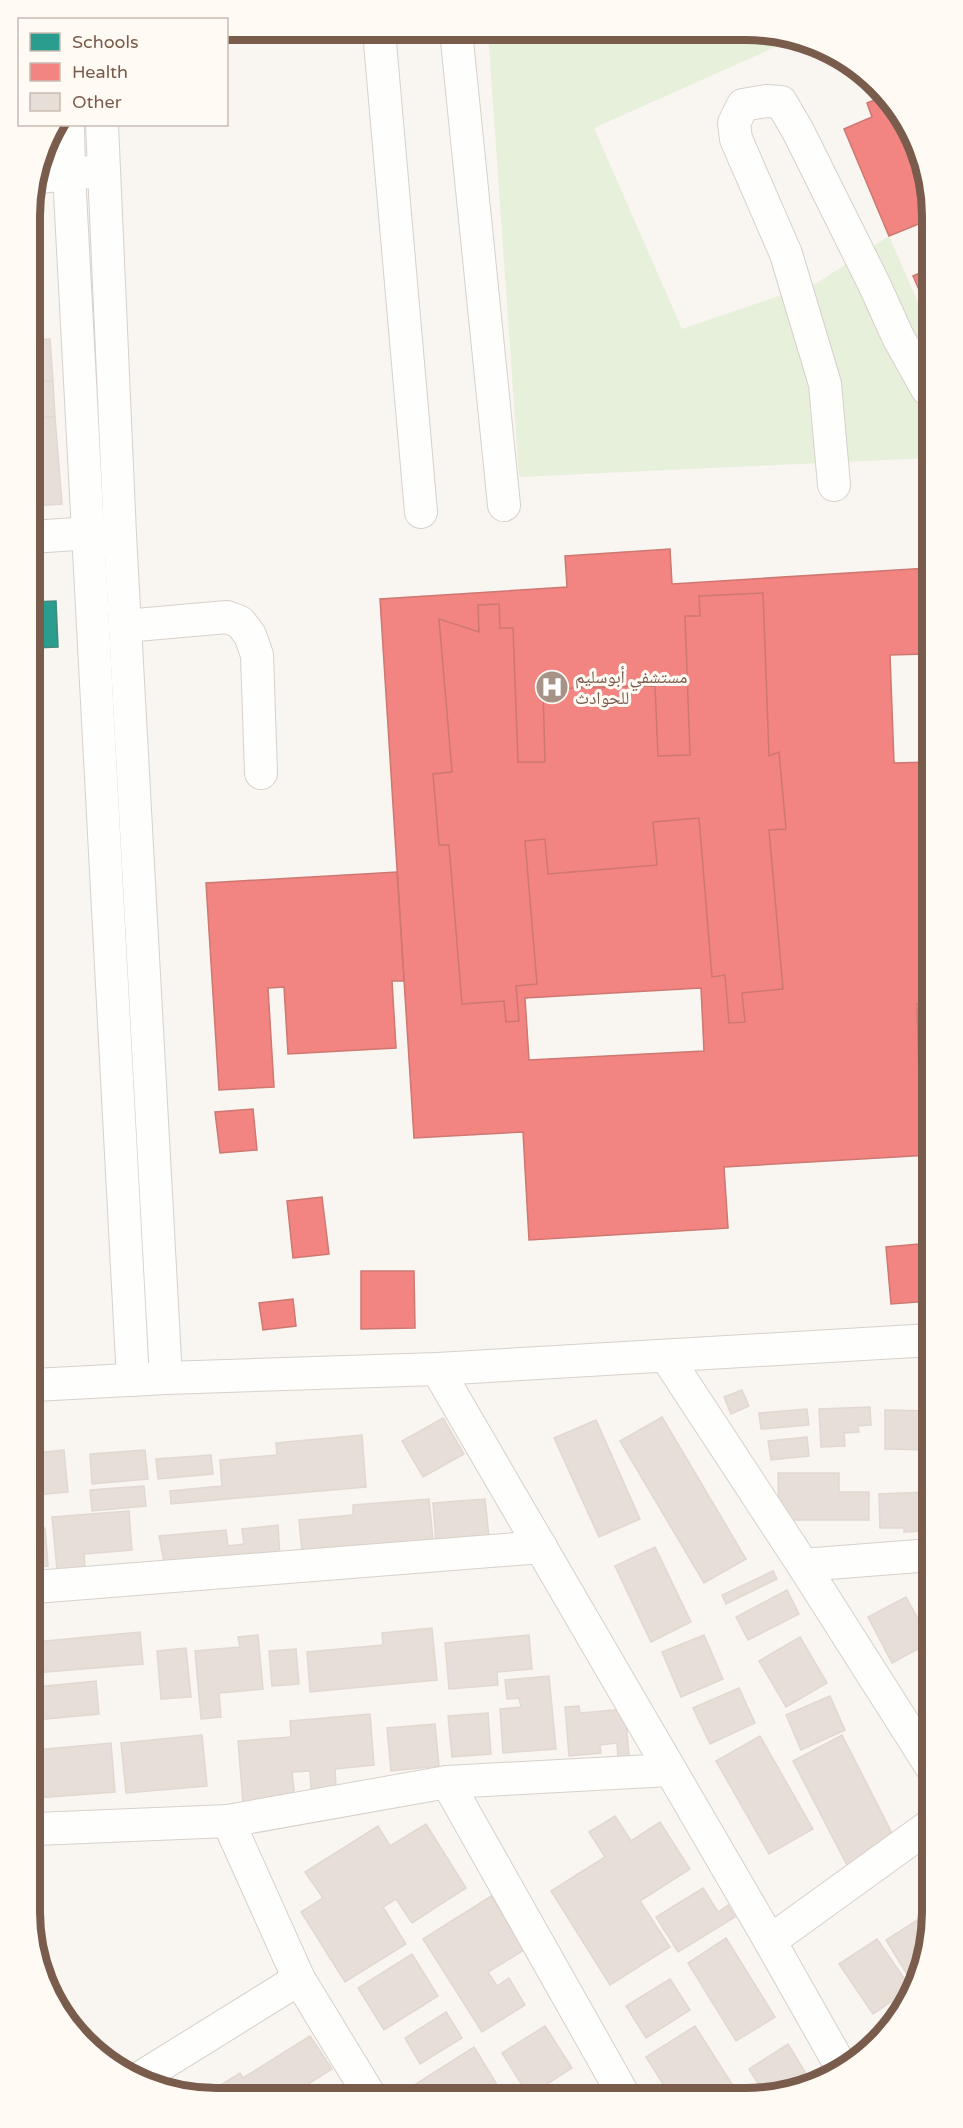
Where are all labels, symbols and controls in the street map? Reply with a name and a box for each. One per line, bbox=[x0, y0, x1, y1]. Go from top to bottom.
legend bbox=[18, 18, 228, 126]
text: Schools bbox=[72, 31, 139, 53]
text: Health bbox=[72, 61, 128, 83]
text: Other bbox=[72, 91, 122, 113]
place label: مستشفي أبوسليم للحوادث bbox=[575, 666, 687, 709]
hospital icon: مستشفي أبوسليم للحوادث bbox=[534, 669, 570, 705]

